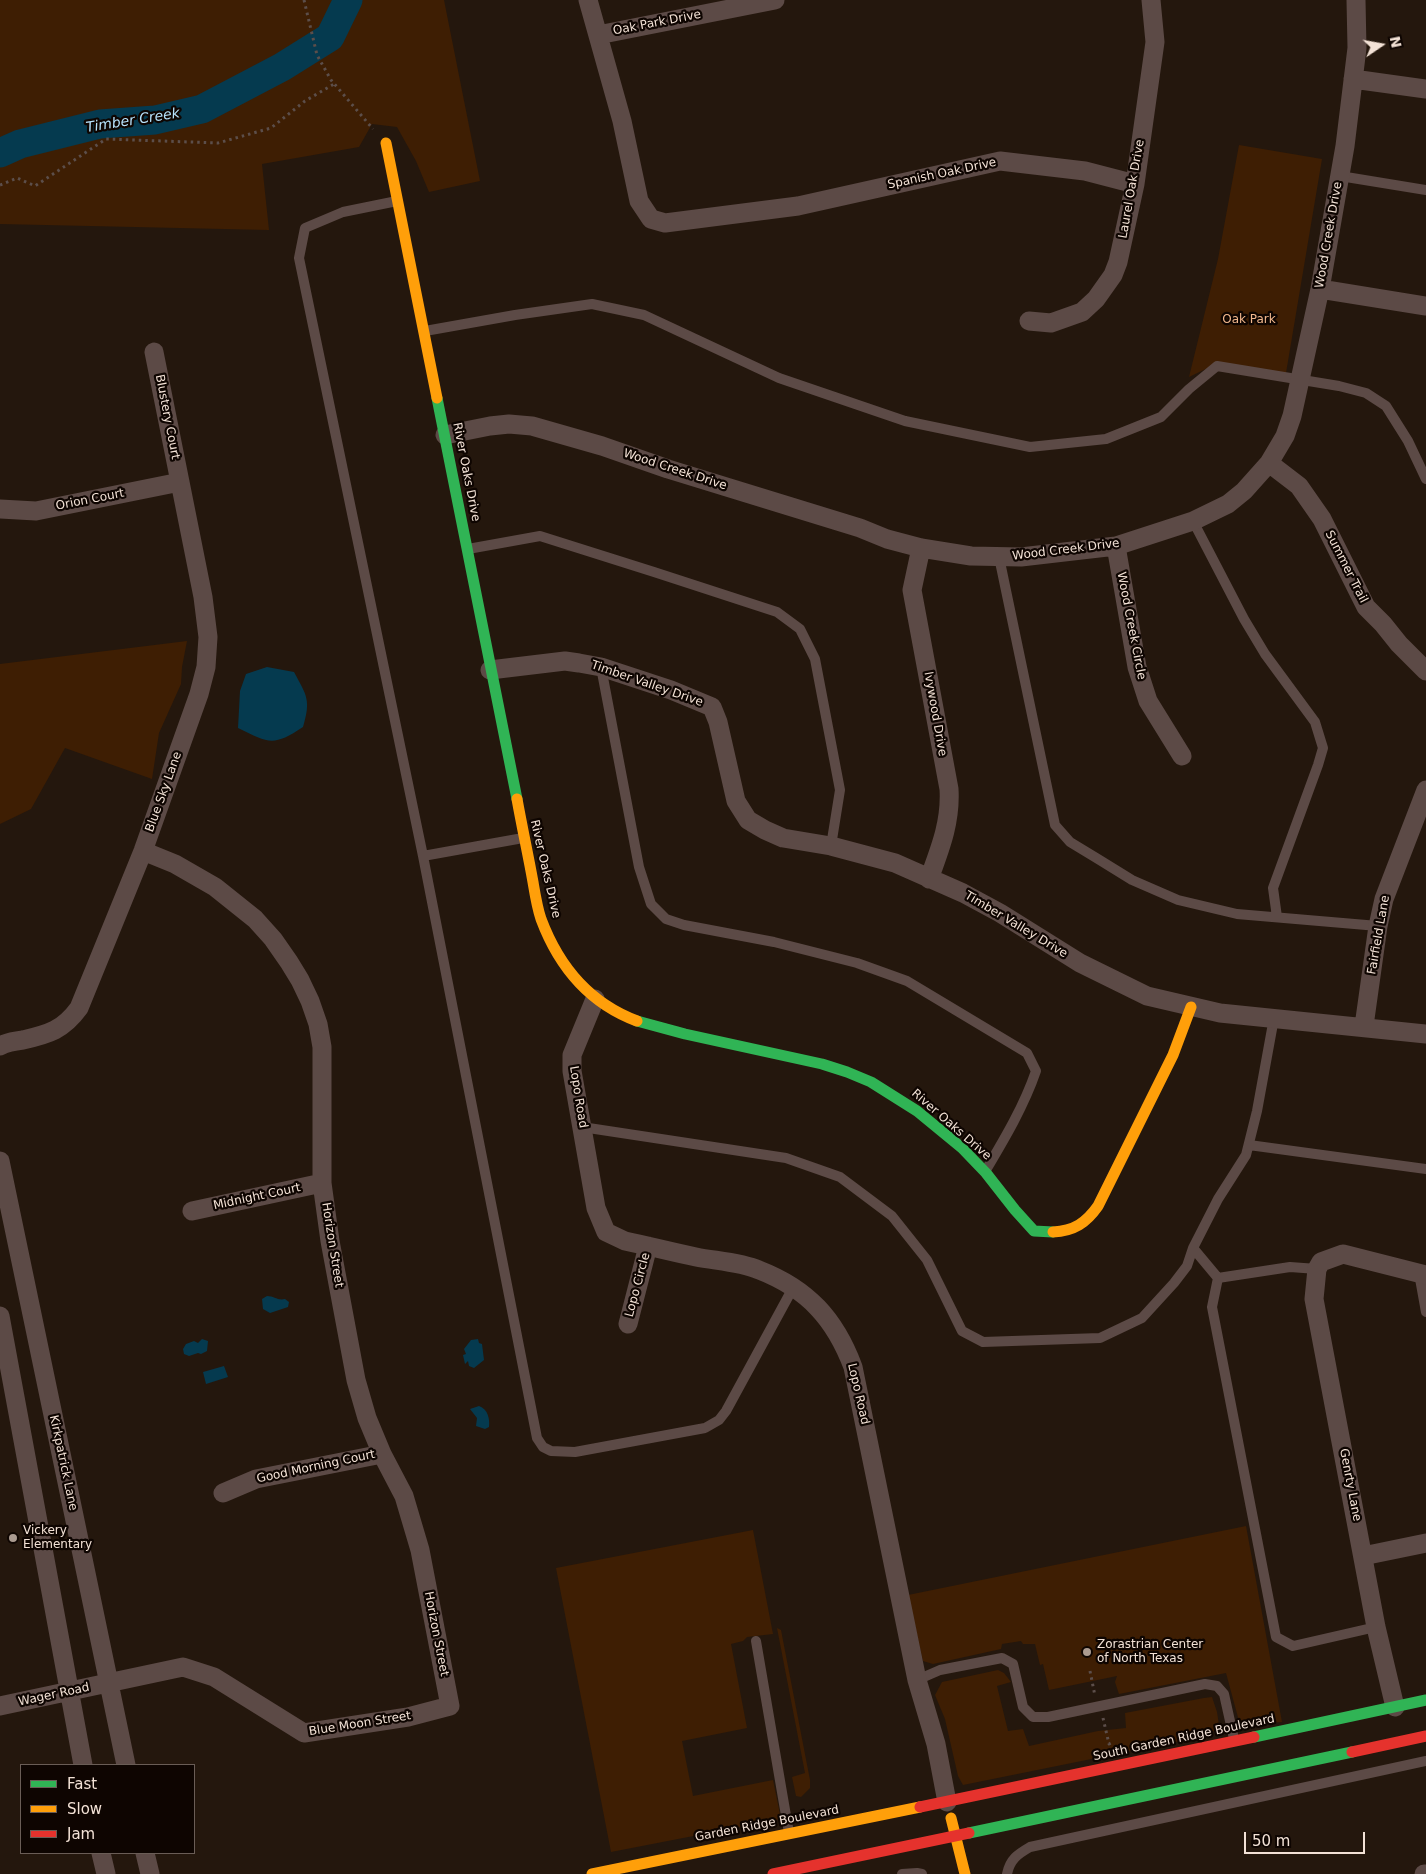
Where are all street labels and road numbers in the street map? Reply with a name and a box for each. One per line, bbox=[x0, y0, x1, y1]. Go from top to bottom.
street label: Oak Park Drive bbox=[612, 7, 702, 39]
street label: Laurel Oak Drive bbox=[1116, 138, 1148, 240]
street label: Spanish Oak Drive bbox=[886, 155, 998, 193]
street label: Wood Creek Drive bbox=[1313, 181, 1345, 289]
street label: Blustery Court bbox=[152, 373, 182, 461]
street label: River Oaks Drive bbox=[449, 421, 483, 523]
street label: Wood Creek Drive bbox=[621, 446, 729, 494]
street label: Orion Court bbox=[55, 486, 125, 514]
street label: Summer Trail bbox=[1322, 528, 1370, 606]
street label: Wood Creek Drive bbox=[1012, 536, 1120, 564]
street label: Wood Creek Circle bbox=[1113, 571, 1149, 681]
street label: Timber Valley Drive bbox=[589, 658, 705, 710]
street label: Ivywood Drive bbox=[920, 671, 950, 757]
street label: Blue Sky Lane bbox=[143, 750, 185, 834]
street label: River Oaks Drive bbox=[527, 818, 563, 920]
street label: Timber Valley Drive bbox=[962, 889, 1070, 961]
street label: Fairfield Lane bbox=[1365, 894, 1393, 976]
street label: Lopo Road bbox=[566, 1065, 590, 1129]
street label: River Oaks Drive bbox=[908, 1087, 994, 1163]
street label: Midnight Court bbox=[212, 1181, 302, 1213]
street label: Horizon Street bbox=[318, 1201, 346, 1289]
street label: Lopo Circle bbox=[622, 1251, 654, 1319]
street label: Lopo Road bbox=[844, 1362, 872, 1426]
street label: Kirkpatrick Lane bbox=[46, 1414, 80, 1512]
street label: Good Morning Court bbox=[255, 1447, 377, 1487]
street label: Genrty Lane bbox=[1336, 1447, 1364, 1523]
street label: Horizon Street bbox=[421, 1590, 451, 1678]
street label: Wager Road bbox=[17, 1680, 91, 1710]
street label: Blue Moon Street bbox=[308, 1709, 412, 1739]
street label: South Garden Ridge Boulevard bbox=[1092, 1712, 1276, 1764]
street label: Garden Ridge Boulevard bbox=[694, 1803, 840, 1845]

